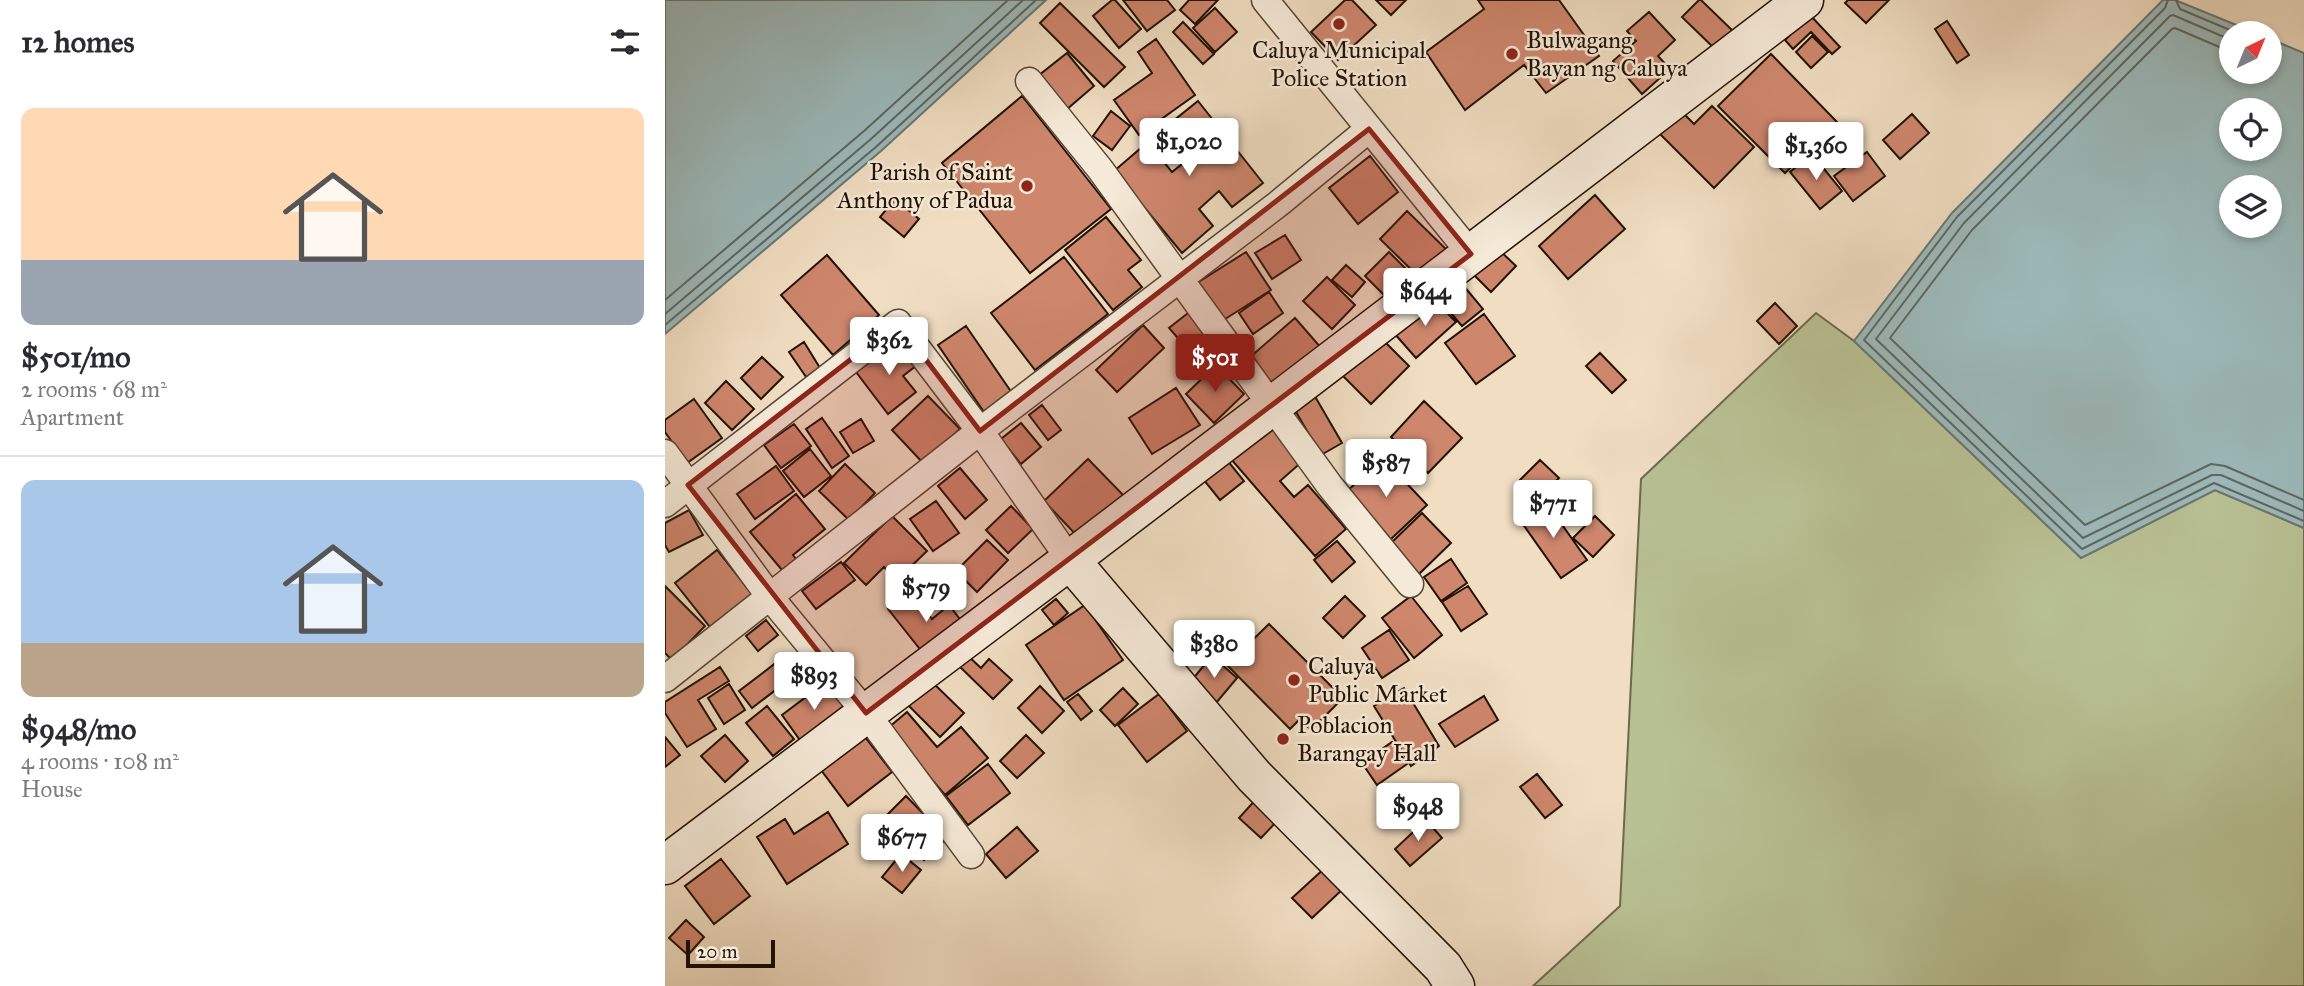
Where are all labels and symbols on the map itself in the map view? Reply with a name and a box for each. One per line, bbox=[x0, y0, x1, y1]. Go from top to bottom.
marker: Caluya Municipal Police Station bbox=[1331, 16, 1347, 32]
north arrow bbox=[2219, 21, 2282, 84]
place label: Bulwagang Bayan ng Caluya bbox=[1526, 25, 1688, 83]
place label: Caluya Municipal Police Station bbox=[1252, 35, 1427, 93]
marker: Bulwagang Bayan ng Caluya bbox=[1504, 46, 1520, 62]
pin: $1,020 bbox=[1132, 118, 1246, 178]
pin: $1,360 bbox=[1759, 122, 1873, 182]
place label: Parish of Saint Anthony of Padua bbox=[836, 157, 1014, 215]
marker: Parish of Saint Anthony of Padua bbox=[1019, 178, 1035, 194]
pin: $644 bbox=[1384, 268, 1466, 328]
pin: $362 bbox=[848, 318, 930, 377]
pin: $501 bbox=[1174, 334, 1256, 394]
pin: $587 bbox=[1345, 440, 1427, 499]
pin: $771 bbox=[1512, 480, 1594, 540]
pin: $579 bbox=[885, 564, 967, 624]
pin: $380 bbox=[1173, 620, 1255, 680]
place label: Caluya Public Market bbox=[1308, 651, 1448, 709]
pin: $893 bbox=[773, 652, 855, 712]
marker: Caluya Public Market bbox=[1286, 672, 1302, 688]
place label: Poblacion Barangay Hall bbox=[1297, 710, 1437, 768]
marker: Poblacion Barangay Hall bbox=[1275, 731, 1291, 747]
pin: $948 bbox=[1377, 784, 1459, 843]
pin: $677 bbox=[861, 814, 943, 874]
scale bar bbox=[686, 937, 775, 969]

